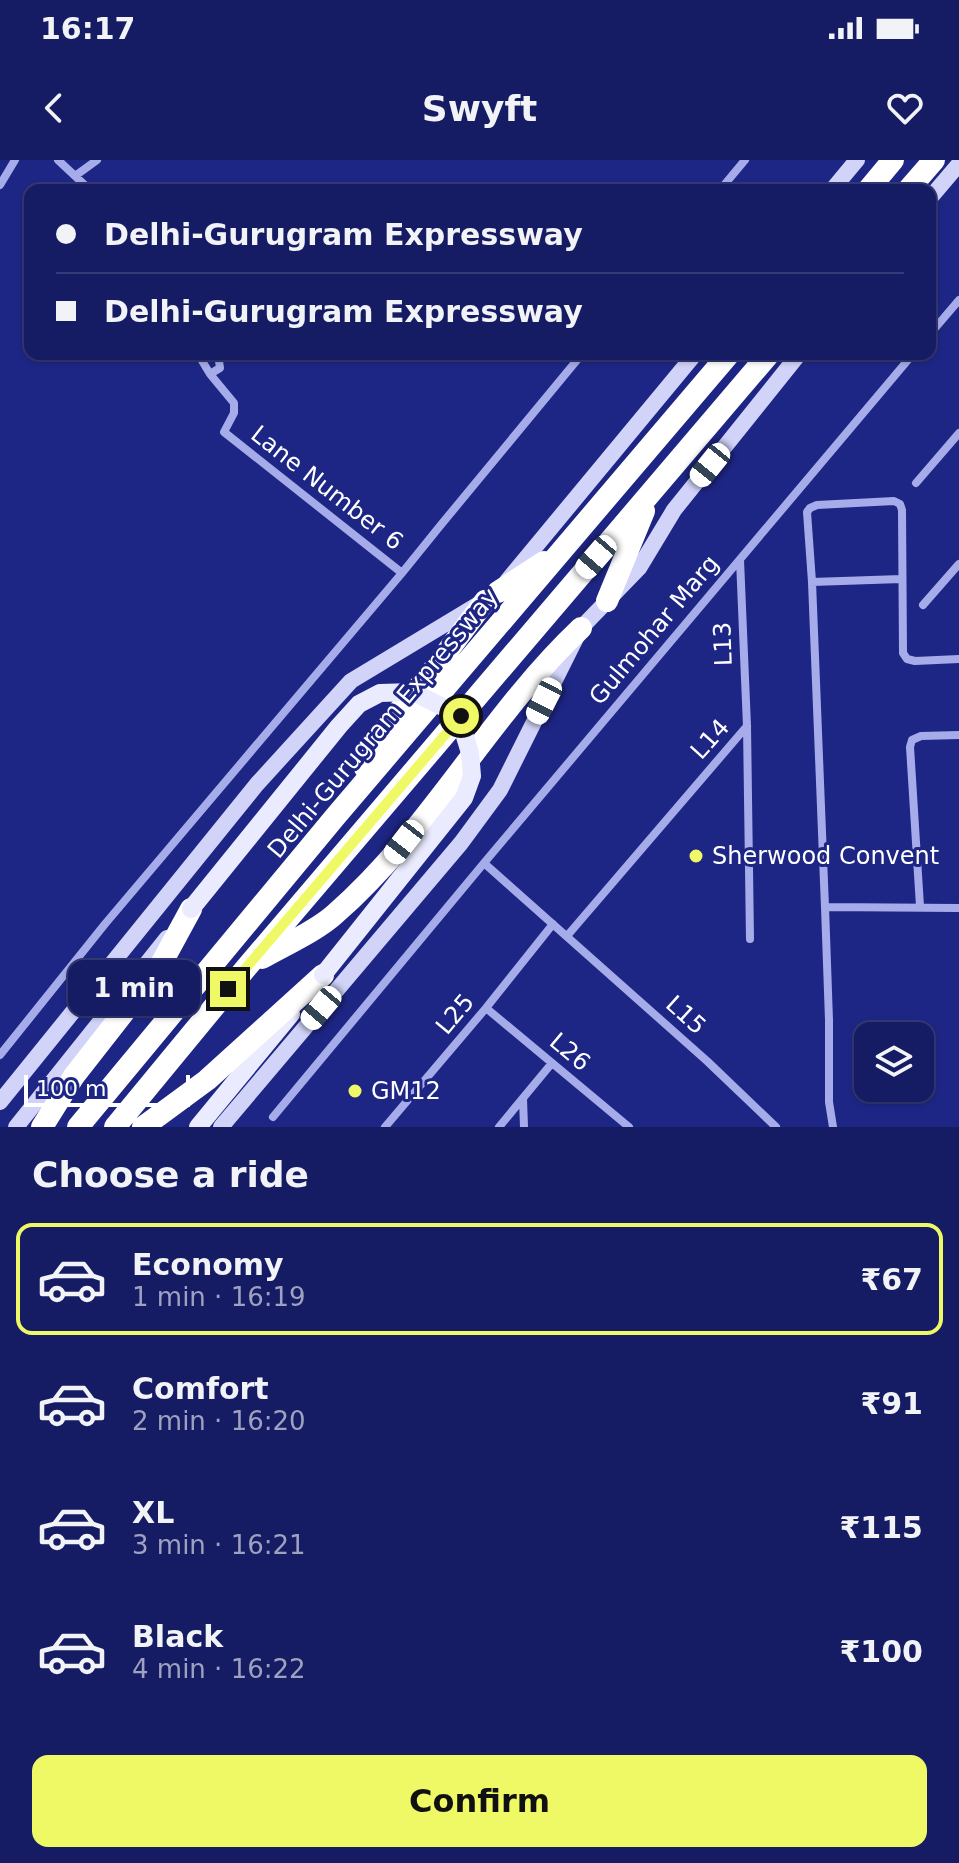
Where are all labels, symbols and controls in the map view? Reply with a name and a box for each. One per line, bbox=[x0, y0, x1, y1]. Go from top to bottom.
text: 16:17 bbox=[40, 11, 136, 46]
icon: back bbox=[32, 86, 76, 130]
icon: heart bbox=[883, 86, 927, 130]
text: Swyft bbox=[422, 88, 537, 129]
text: Delhi-Gurugram Expressway bbox=[104, 217, 583, 252]
text: Delhi-Gurugram Expressway bbox=[104, 294, 583, 329]
street label: Lane Number 6 bbox=[245, 420, 409, 556]
car bbox=[686, 439, 734, 491]
car bbox=[571, 531, 621, 583]
street label: Gulmohar Marg bbox=[583, 550, 725, 710]
street label: Delhi-Gurugram Expressway bbox=[262, 583, 504, 863]
street label: L13 bbox=[708, 622, 738, 666]
car bbox=[522, 674, 566, 728]
route start bbox=[443, 698, 479, 734]
street label: L14 bbox=[685, 713, 735, 765]
car bbox=[380, 816, 428, 868]
place label: Sherwood Convent bbox=[712, 842, 939, 870]
marker: Sherwood Convent bbox=[687, 847, 705, 865]
callout: 1 min bbox=[68, 961, 200, 1017]
route end bbox=[210, 971, 246, 1007]
text: 1 min bbox=[93, 973, 175, 1003]
car bbox=[296, 982, 346, 1034]
street label: L25 bbox=[430, 988, 480, 1040]
street label: L15 bbox=[660, 990, 712, 1040]
map controls bbox=[854, 1022, 934, 1102]
button: layers bbox=[854, 1022, 934, 1102]
street label: L26 bbox=[544, 1027, 596, 1077]
scale bar bbox=[24, 1071, 190, 1107]
text: 100 m bbox=[36, 1076, 106, 1101]
place label: GM12 bbox=[371, 1077, 441, 1105]
marker: GM12 bbox=[346, 1082, 364, 1100]
text: Choose a ride bbox=[32, 1154, 309, 1195]
icon: car bbox=[36, 1243, 108, 1315]
text: Economy bbox=[132, 1247, 284, 1282]
text: ₹67 bbox=[860, 1262, 923, 1297]
text: 1 min · 16:19 bbox=[132, 1282, 306, 1312]
icon: car bbox=[36, 1367, 108, 1439]
text: Comfort bbox=[132, 1371, 269, 1406]
text: ₹91 bbox=[860, 1386, 923, 1421]
text: 2 min · 16:20 bbox=[132, 1406, 306, 1436]
icon: car bbox=[36, 1491, 108, 1563]
text: XL bbox=[132, 1495, 174, 1530]
text: ₹115 bbox=[840, 1510, 923, 1545]
text: 3 min · 16:21 bbox=[132, 1530, 306, 1560]
icon: car bbox=[36, 1615, 108, 1687]
text: Black bbox=[132, 1619, 223, 1654]
text: ₹100 bbox=[840, 1634, 923, 1669]
text: 4 min · 16:22 bbox=[132, 1654, 306, 1684]
button: Confirm bbox=[32, 1755, 927, 1847]

